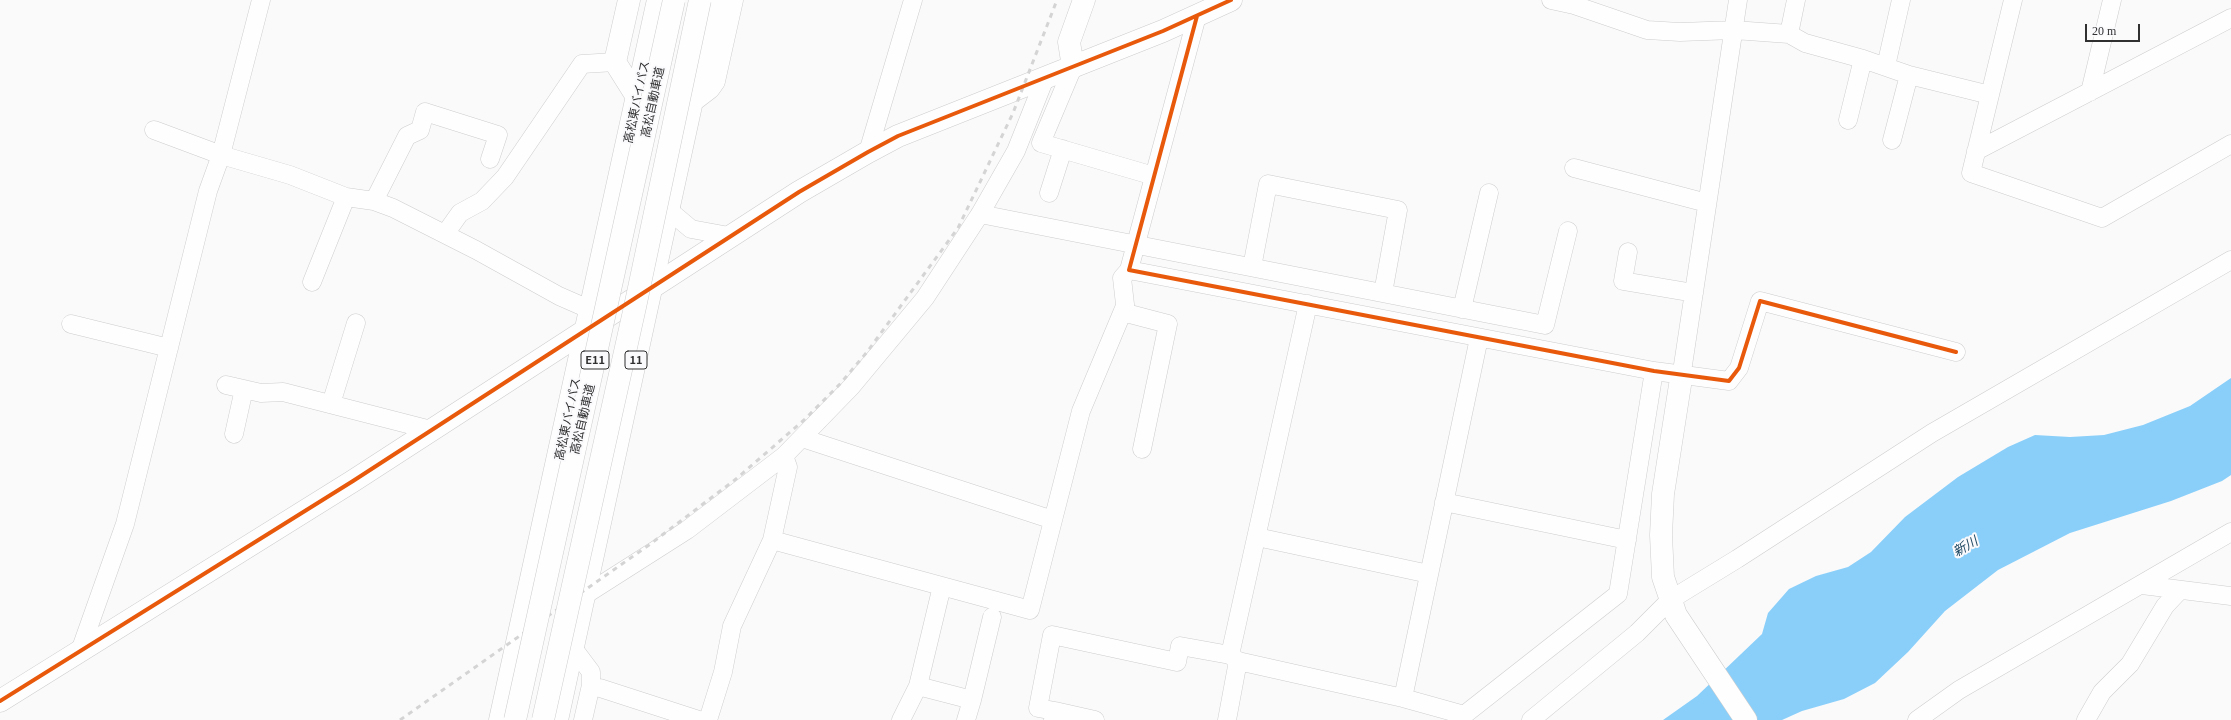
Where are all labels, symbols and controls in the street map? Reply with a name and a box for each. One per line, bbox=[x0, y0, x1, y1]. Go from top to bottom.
scale bar bbox=[2087, 16, 2142, 42]
text: 20 m bbox=[2092, 24, 2116, 38]
street label: 高松東バイパス bbox=[620, 59, 652, 145]
street label: 高松自動車道 bbox=[637, 65, 667, 139]
road number: E11 bbox=[581, 351, 609, 369]
road number: 11 bbox=[625, 351, 647, 369]
street label: 高松東バイパス bbox=[551, 376, 583, 462]
street label: 高松自動車道 bbox=[567, 382, 597, 456]
water label: 新川 bbox=[1950, 533, 1980, 559]

